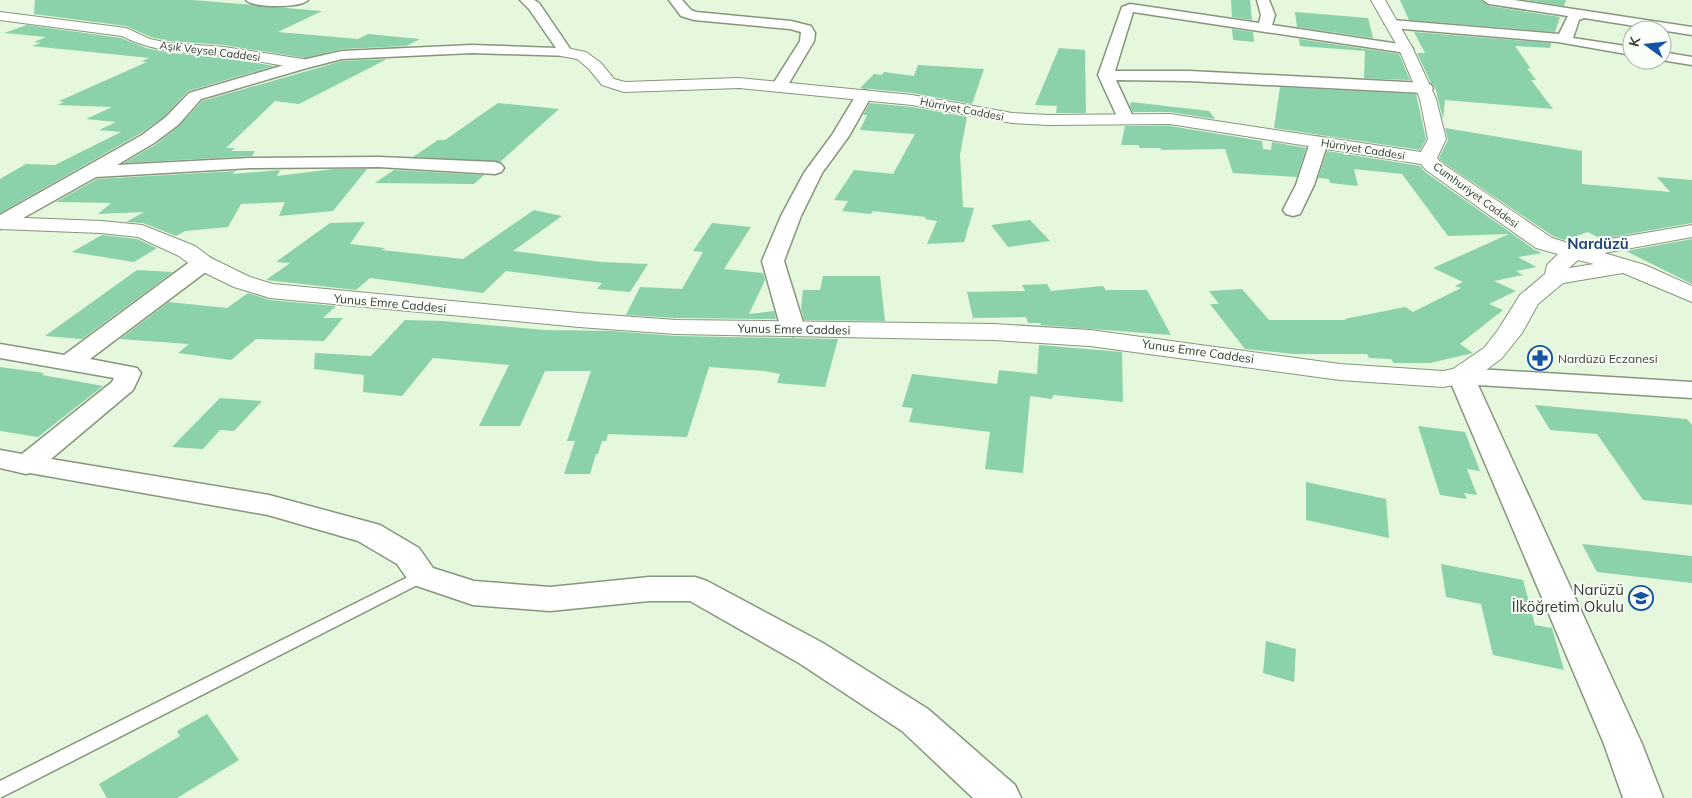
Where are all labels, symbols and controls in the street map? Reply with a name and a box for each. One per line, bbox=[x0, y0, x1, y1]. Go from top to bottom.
north arrow bbox=[1622, 20, 1672, 70]
text: K bbox=[1625, 34, 1645, 48]
street label: Aşık Veysel Caddesi bbox=[159, 38, 261, 64]
street label: Hürriyet Caddesi bbox=[919, 94, 1005, 124]
street label: Hürriyet Caddesi bbox=[1320, 135, 1406, 163]
street label: Cumhuriyet Caddesi bbox=[1430, 159, 1522, 231]
district label: Nardüzü bbox=[1567, 234, 1629, 253]
street label: Yunus Emre Caddesi bbox=[332, 291, 447, 315]
street label: Yunus Emre Caddesi bbox=[736, 320, 851, 337]
street label: Yunus Emre Caddesi bbox=[1140, 336, 1255, 366]
pharmacy icon: Nardüzü Eczanesi bbox=[1527, 345, 1553, 371]
place label: Nardüzü Eczanesi bbox=[1558, 351, 1658, 366]
place label: Narüzü İlköğretim Okulu bbox=[1512, 580, 1624, 616]
school or university icon: Narüzü İlköğretim Okulu bbox=[1628, 585, 1654, 611]

